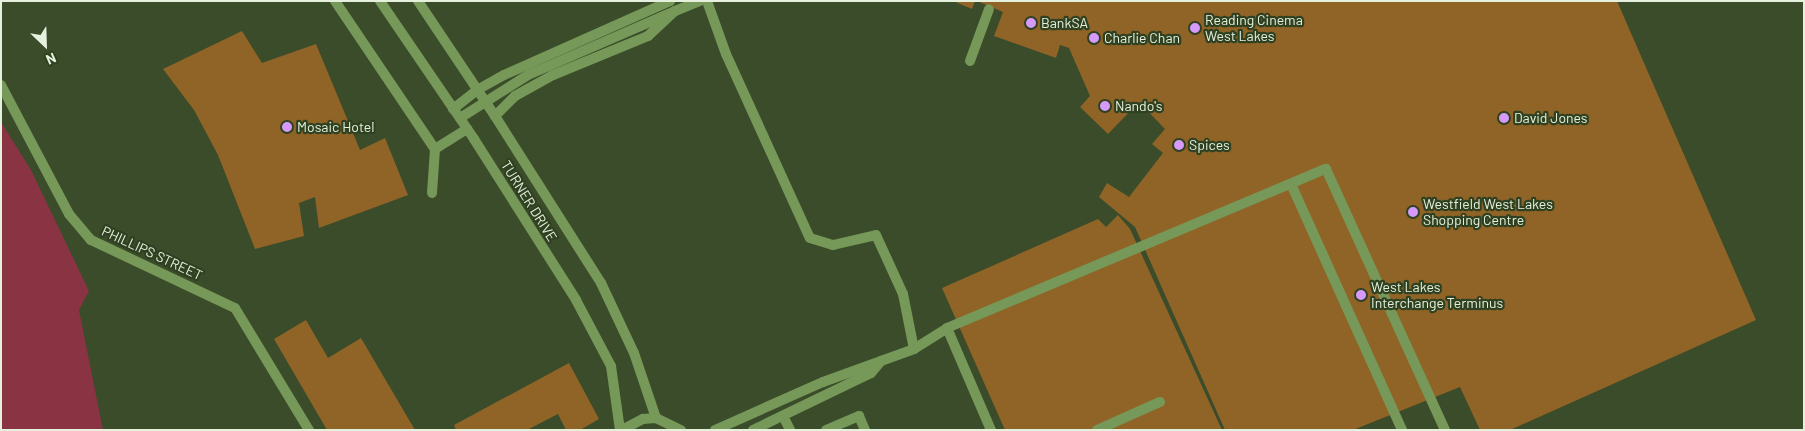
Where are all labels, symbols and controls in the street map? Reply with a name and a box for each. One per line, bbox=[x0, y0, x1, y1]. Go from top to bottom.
place label: Reading Cinema West Lakes bbox=[1205, 12, 1303, 44]
place label: BankSA bbox=[1041, 15, 1088, 31]
marker: BankSA bbox=[1025, 17, 1037, 29]
north arrow bbox=[20, 20, 70, 70]
marker: Reading Cinema West Lakes bbox=[1189, 22, 1201, 34]
place label: Charlie Chan bbox=[1104, 30, 1180, 46]
marker: Charlie Chan bbox=[1088, 32, 1100, 44]
text: N bbox=[44, 50, 59, 69]
place label: Nando's bbox=[1115, 98, 1162, 114]
marker: Nando's bbox=[1099, 100, 1111, 112]
place label: David Jones bbox=[1514, 110, 1588, 126]
marker: David Jones bbox=[1498, 112, 1510, 124]
place label: Mosaic Hotel bbox=[297, 119, 374, 135]
marker: Mosaic Hotel bbox=[281, 121, 293, 133]
place label: Spices bbox=[1189, 137, 1230, 153]
marker: Spices bbox=[1173, 139, 1185, 151]
street label: TURNER DRIVE bbox=[497, 158, 561, 244]
place label: Westfield West Lakes Shopping Centre bbox=[1423, 196, 1553, 228]
marker: Westfield West Lakes Shopping Centre bbox=[1407, 206, 1419, 218]
street label: PHILLIPS STREET bbox=[99, 222, 205, 284]
place label: West Lakes Interchange Terminus bbox=[1371, 279, 1503, 312]
marker: West Lakes Interchange Terminus bbox=[1355, 289, 1367, 301]

